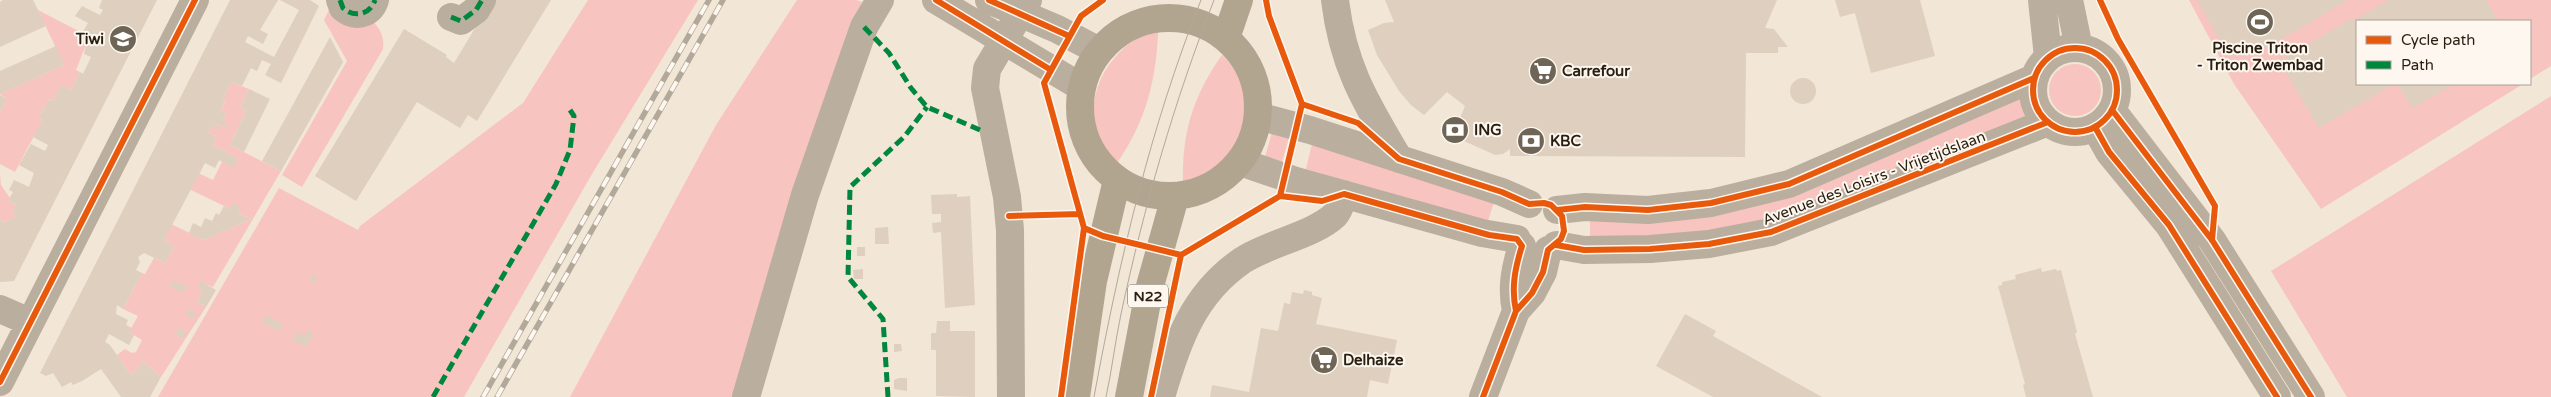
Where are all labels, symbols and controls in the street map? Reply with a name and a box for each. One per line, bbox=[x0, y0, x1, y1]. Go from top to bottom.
sports icon: Piscine Triton - Triton Zwembad bbox=[2245, 7, 2275, 37]
legend bbox=[2356, 20, 2531, 85]
school or university icon: Tiwi bbox=[108, 24, 138, 54]
place label: Tiwi bbox=[75, 30, 104, 48]
text: Cycle path bbox=[2401, 31, 2475, 49]
place label: Piscine Triton - Triton Zwembad bbox=[2197, 39, 2323, 74]
supermarket icon: Carrefour bbox=[1528, 56, 1558, 86]
text: Path bbox=[2401, 56, 2434, 74]
place label: Carrefour bbox=[1562, 62, 1630, 80]
bank icon: ING bbox=[1440, 115, 1470, 145]
place label: ING bbox=[1474, 121, 1502, 139]
bank icon: KBC bbox=[1516, 126, 1546, 156]
street label: Avenue des Loisirs - Vrijetijdslaan bbox=[1760, 127, 1988, 229]
place label: KBC bbox=[1550, 132, 1581, 150]
road number: N22 bbox=[1128, 284, 1168, 308]
supermarket icon: Delhaize bbox=[1309, 345, 1339, 375]
place label: Delhaize bbox=[1343, 351, 1404, 369]

